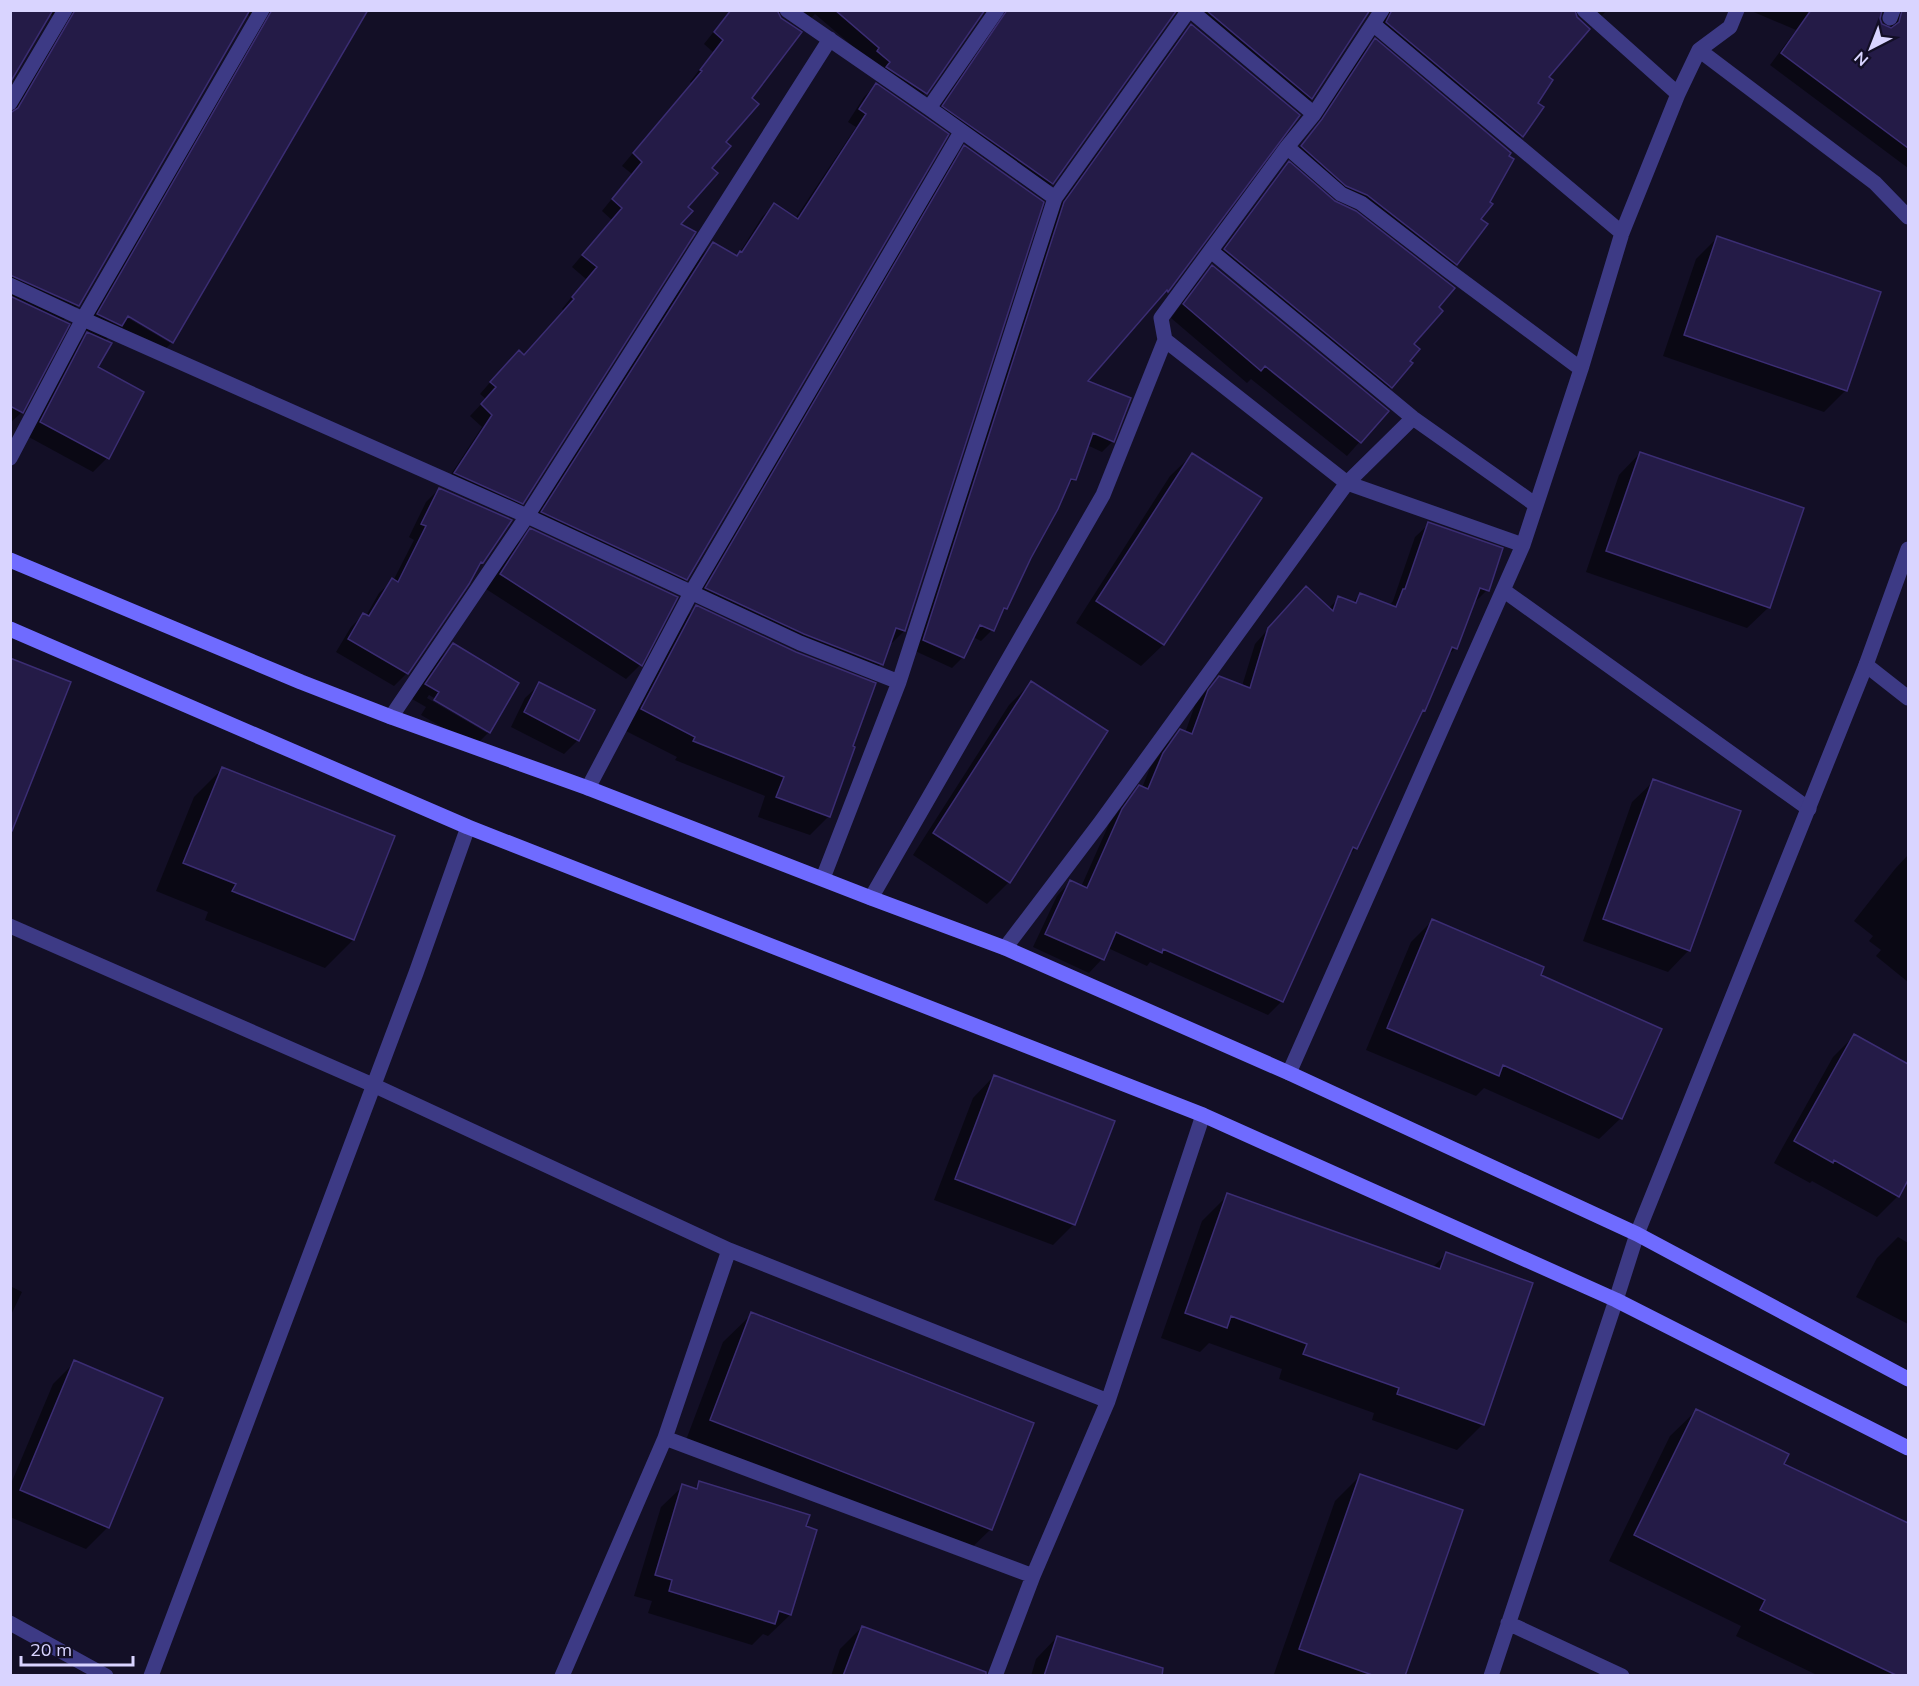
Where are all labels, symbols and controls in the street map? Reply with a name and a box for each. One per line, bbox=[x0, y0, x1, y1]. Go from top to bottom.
north arrow bbox=[1841, 18, 1901, 78]
text: N bbox=[1850, 48, 1872, 71]
scale bar bbox=[21, 1629, 134, 1667]
text: 20 m bbox=[30, 1638, 72, 1661]

